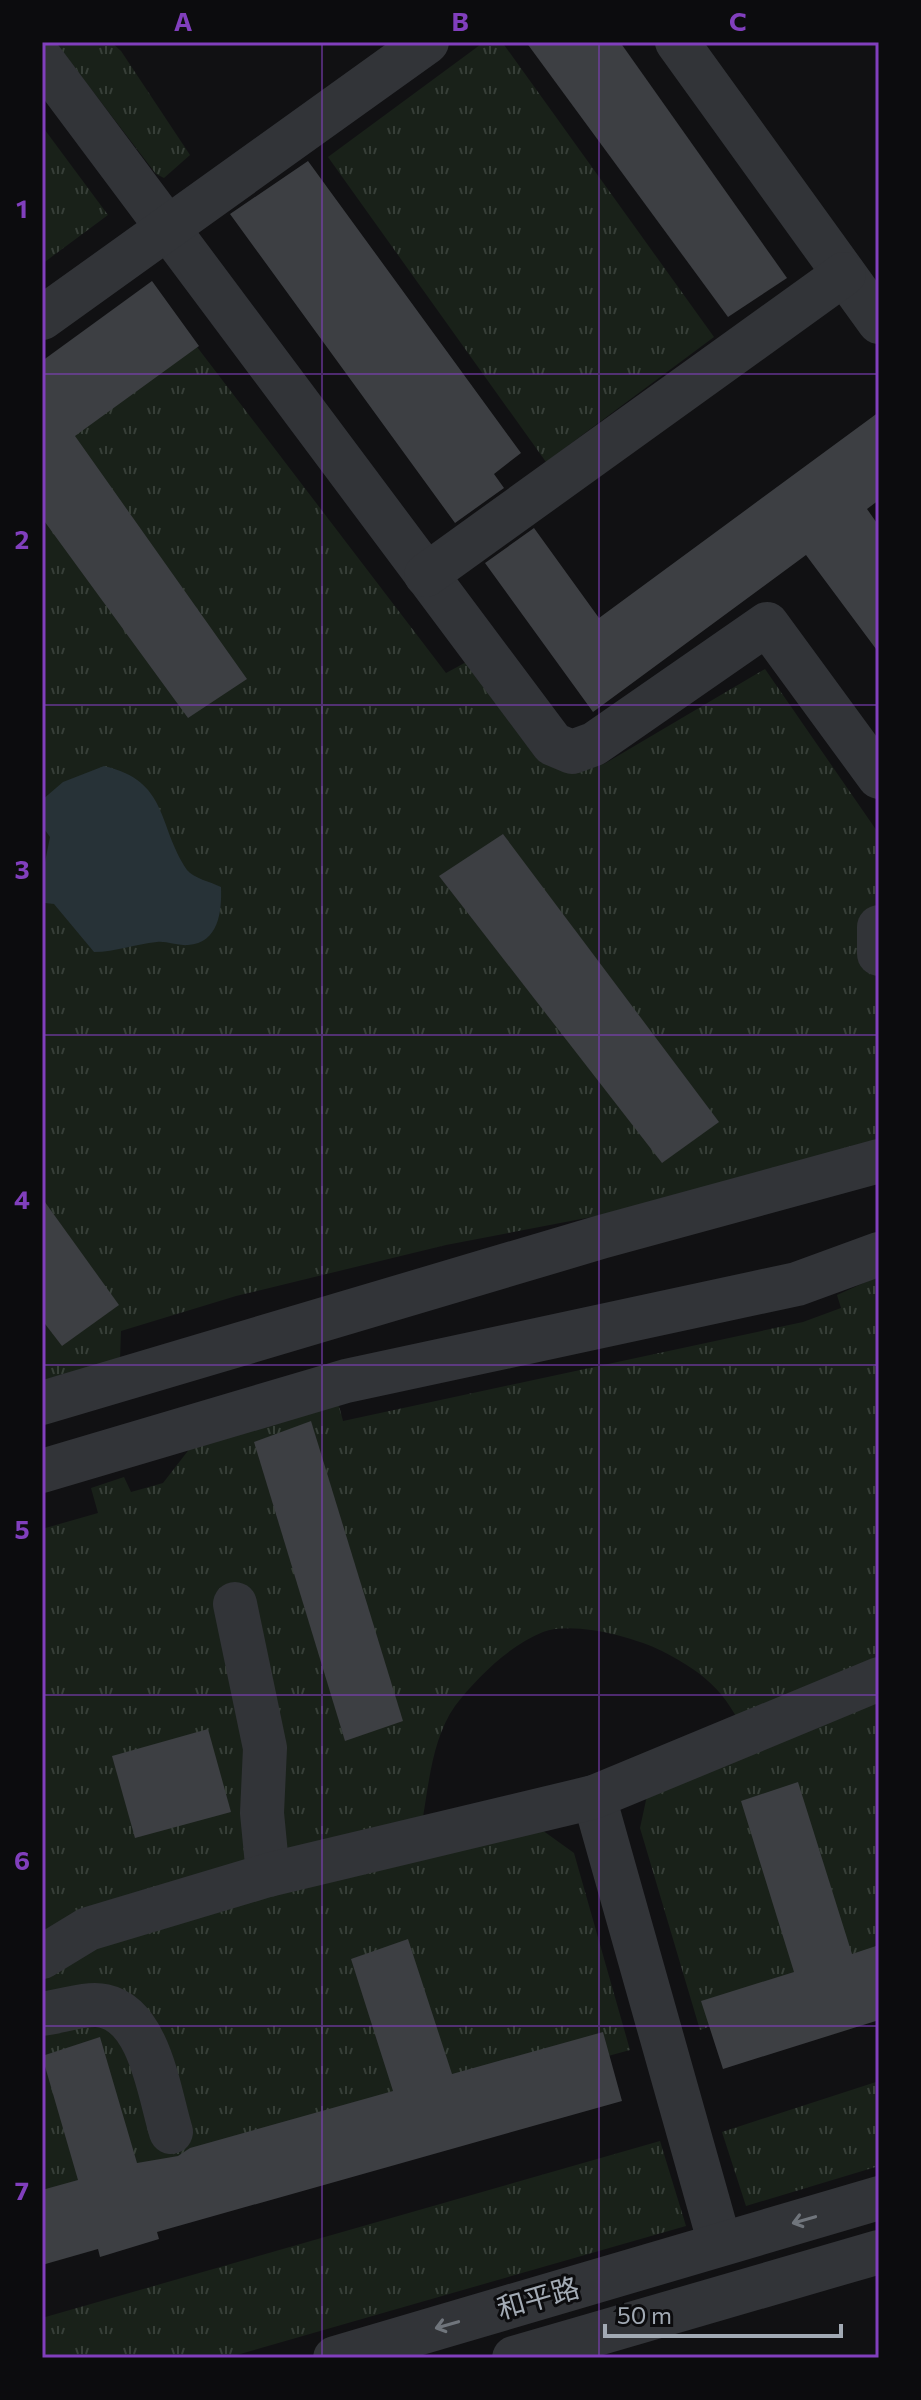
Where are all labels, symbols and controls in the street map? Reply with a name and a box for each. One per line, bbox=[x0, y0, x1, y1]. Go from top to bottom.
text: A bbox=[174, 5, 193, 36]
text: B bbox=[451, 5, 469, 36]
text: C bbox=[729, 5, 747, 36]
text: 1 bbox=[16, 192, 28, 223]
text: 2 bbox=[15, 523, 29, 554]
text: 3 bbox=[14, 853, 30, 884]
text: 4 bbox=[14, 1183, 30, 1214]
text: 5 bbox=[14, 1513, 30, 1544]
text: 6 bbox=[14, 1844, 30, 1875]
text: 7 bbox=[15, 2174, 29, 2205]
one-way arrow bbox=[792, 2213, 818, 2228]
street label: 和平路 bbox=[493, 2269, 583, 2325]
scale bar bbox=[605, 2288, 841, 2338]
text: 50 m bbox=[617, 2300, 672, 2329]
one-way arrow bbox=[435, 2318, 461, 2333]

